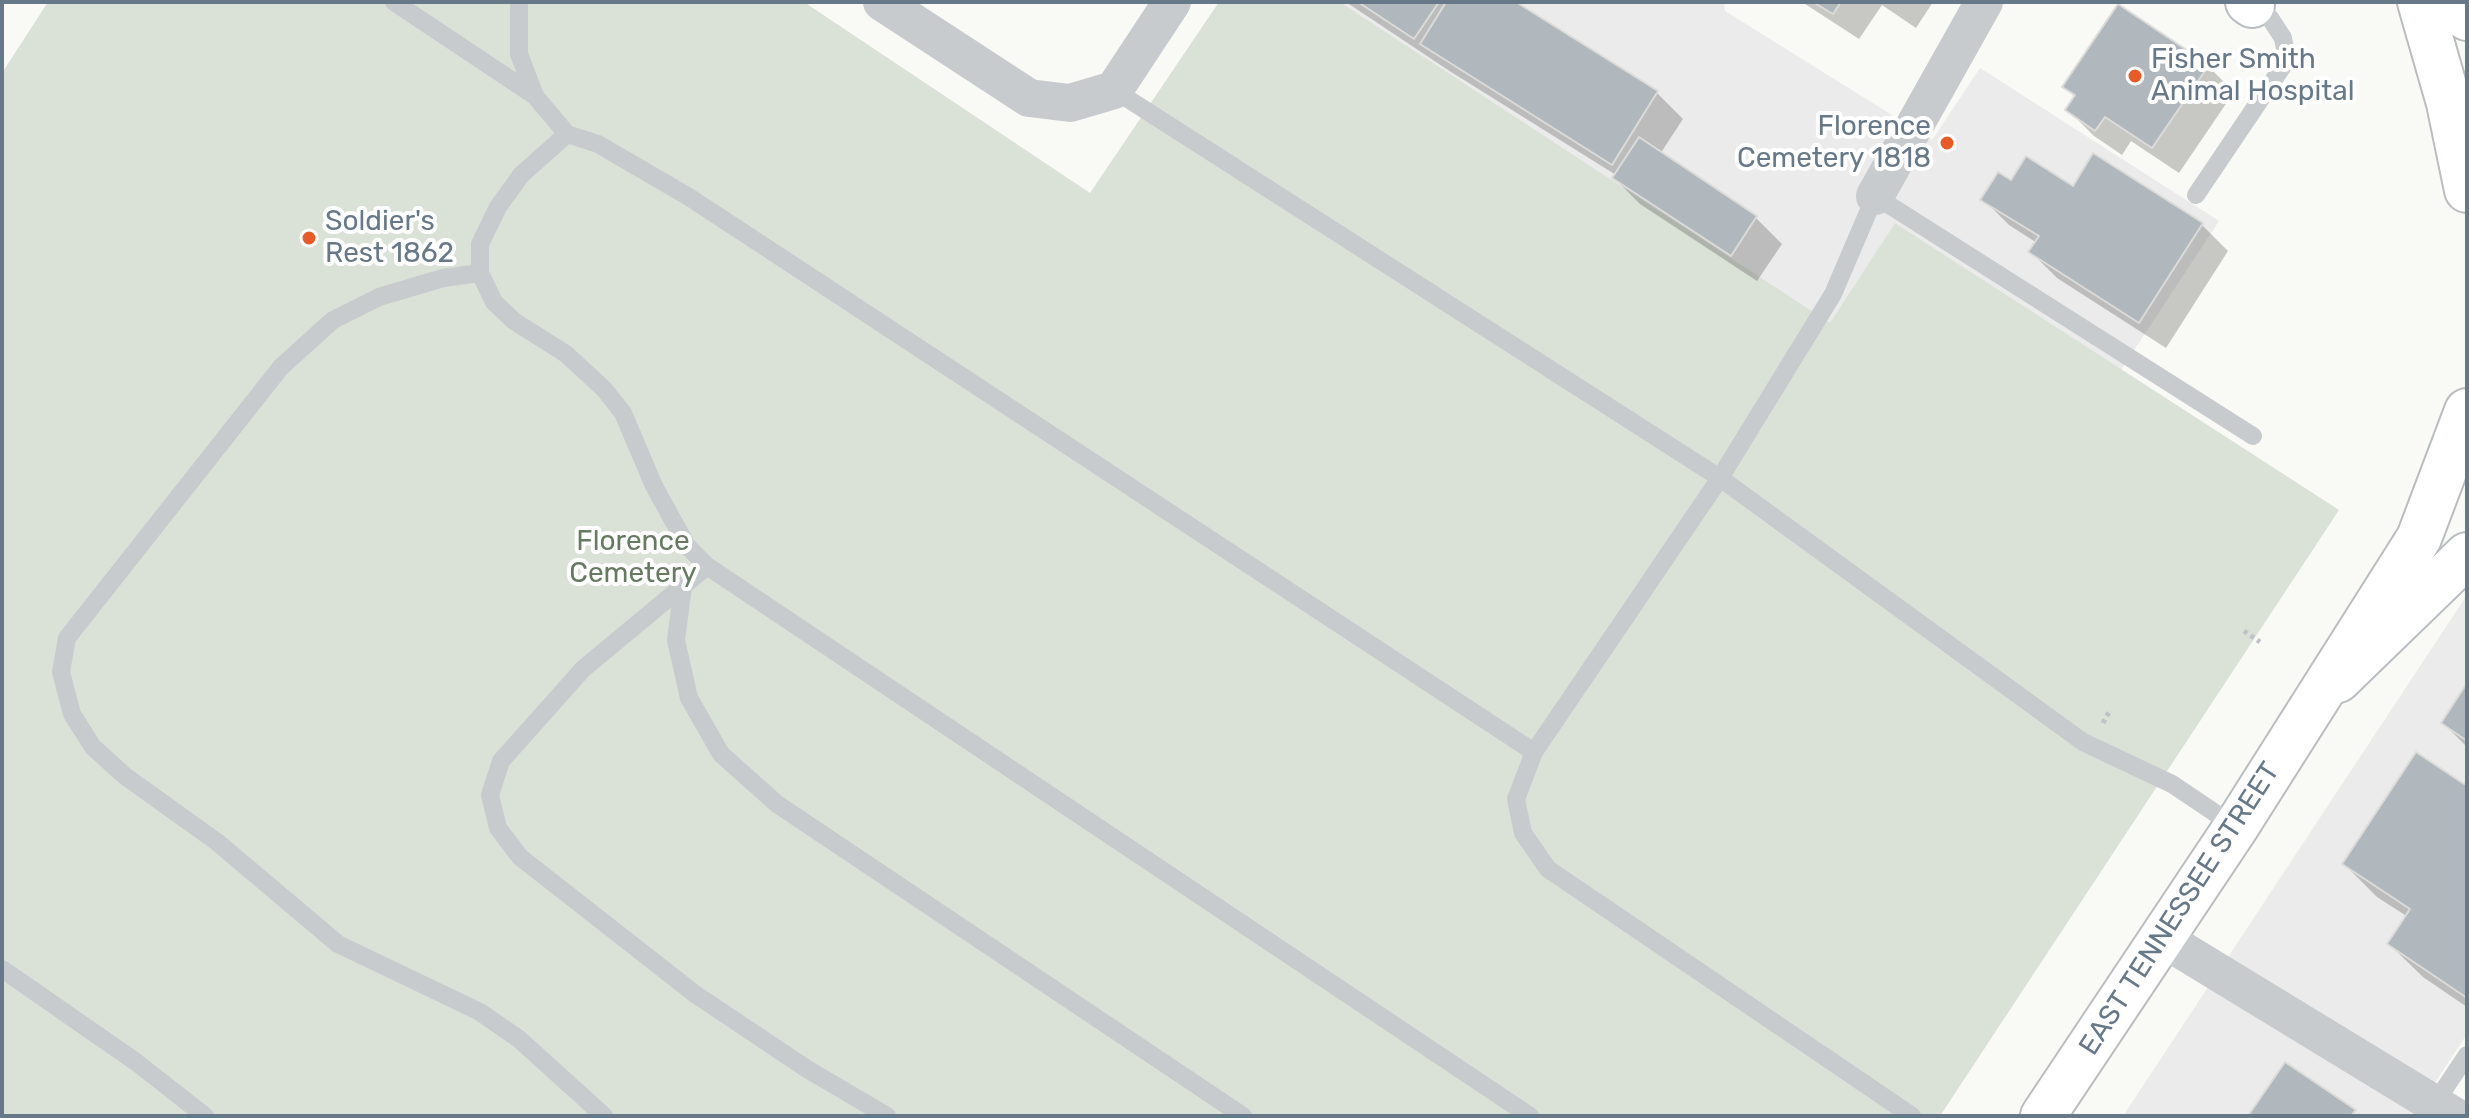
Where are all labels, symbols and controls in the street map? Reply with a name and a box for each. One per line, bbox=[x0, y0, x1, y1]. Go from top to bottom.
place label: Fisher Smith Animal Hospital bbox=[2151, 43, 2355, 109]
marker: Fisher Smith Animal Hospital bbox=[2126, 67, 2144, 85]
place label: Florence Cemetery 1818 bbox=[1737, 110, 1931, 176]
marker: Florence Cemetery 1818 bbox=[1938, 134, 1956, 152]
place label: Soldier's Rest 1862 bbox=[325, 205, 454, 271]
marker: Soldier's Rest 1862 bbox=[300, 229, 318, 247]
park label: Florence Cemetery bbox=[569, 525, 697, 591]
street label: EAST TENNESSEE STREET bbox=[2073, 756, 2287, 1062]

